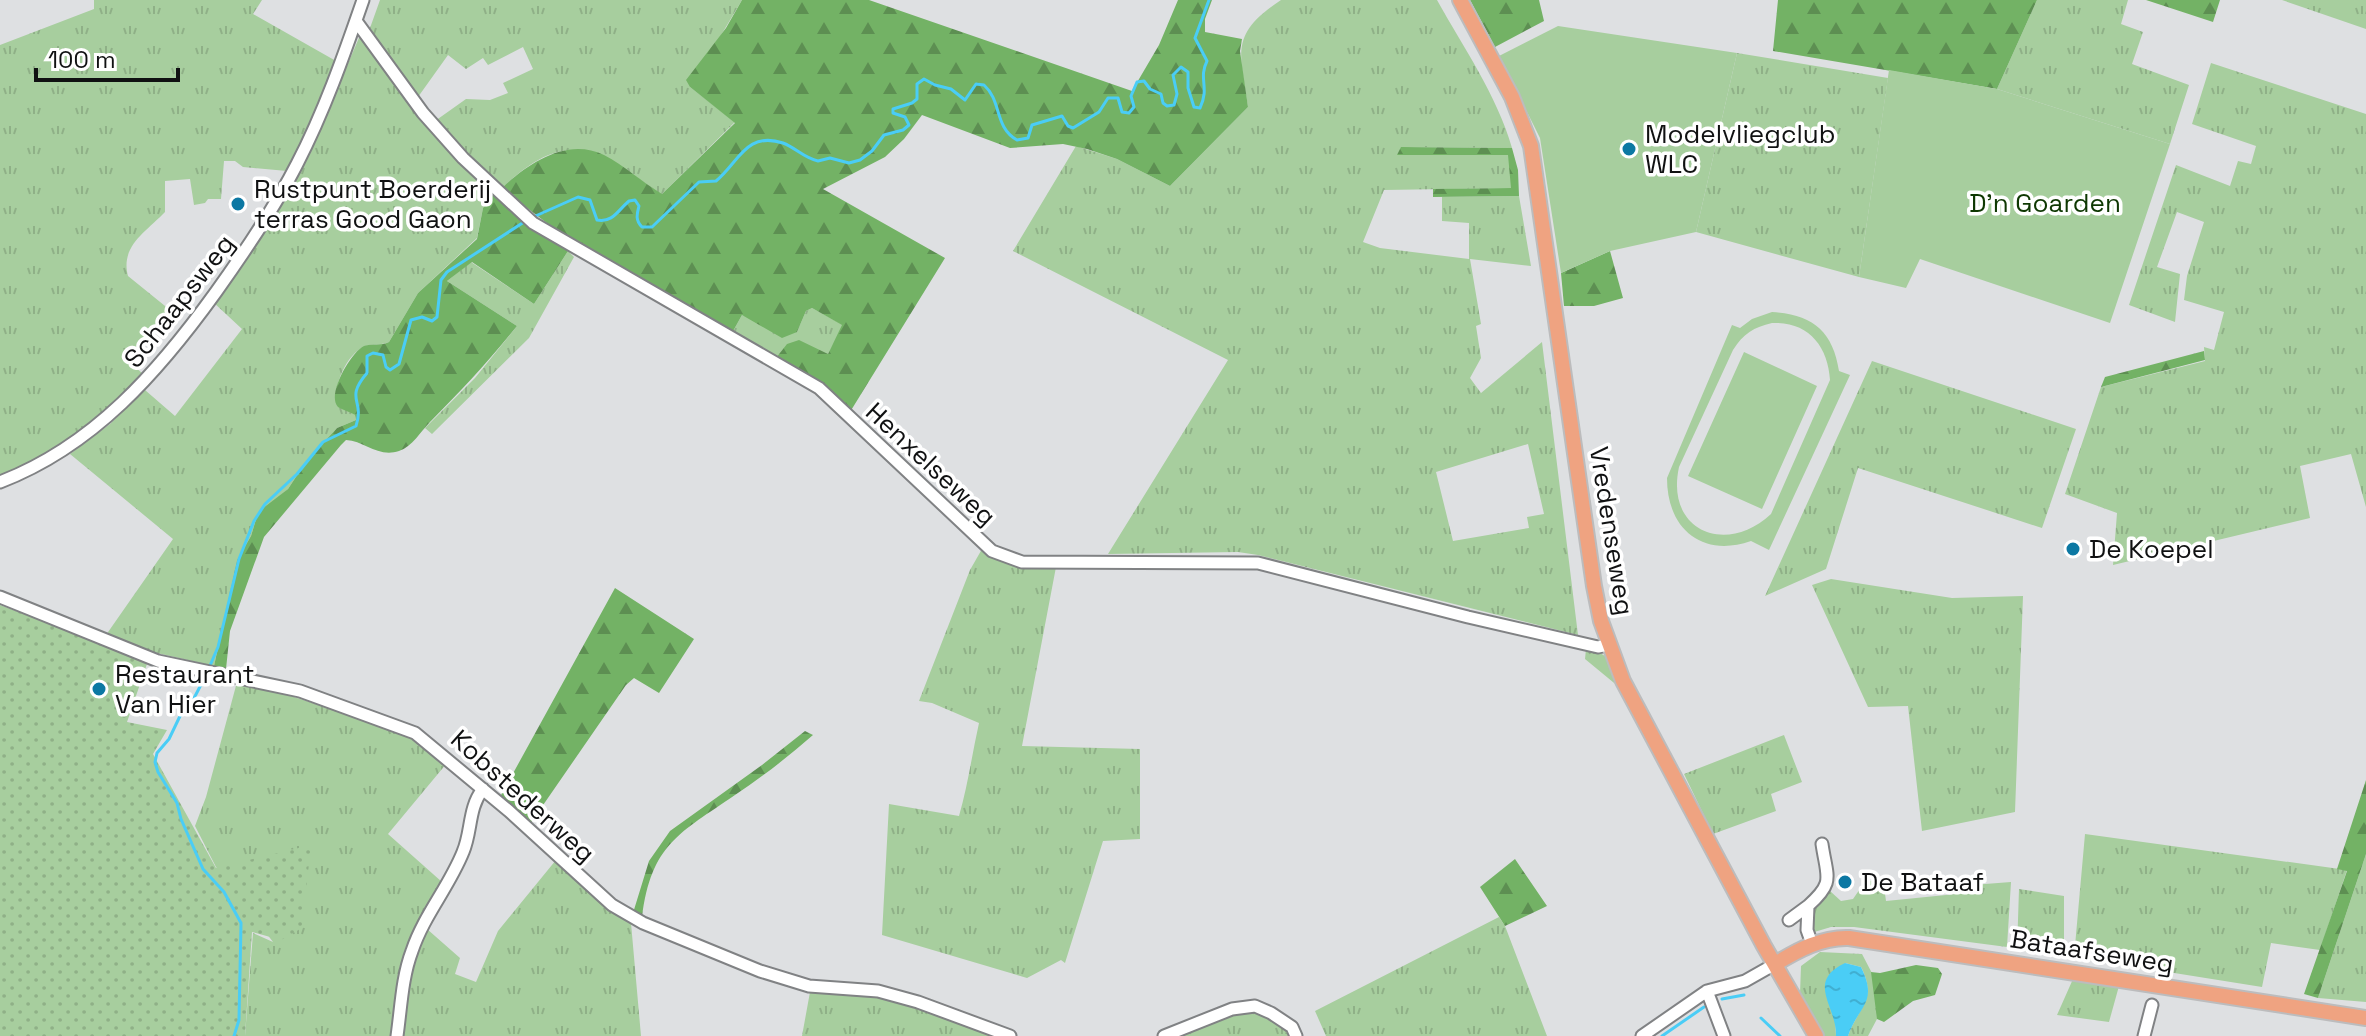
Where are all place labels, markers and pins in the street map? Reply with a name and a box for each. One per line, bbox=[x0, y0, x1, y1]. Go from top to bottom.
place label: Modelvliegclub WLC bbox=[1645, 117, 1835, 181]
marker: Modelvliegclub WLC bbox=[1620, 140, 1638, 158]
place label: Rustpunt Boerderij terras Good Gaon bbox=[254, 172, 491, 236]
marker: Rustpunt Boerderij terras Good Gaon bbox=[229, 195, 247, 213]
place label: De Koepel bbox=[2089, 532, 2214, 566]
marker: De Koepel bbox=[2064, 540, 2082, 558]
place label: Restaurant Van Hier bbox=[115, 657, 254, 721]
marker: Restaurant Van Hier bbox=[90, 680, 108, 698]
place label: De Bataaf bbox=[1861, 865, 1984, 899]
marker: De Bataaf bbox=[1836, 873, 1854, 891]

